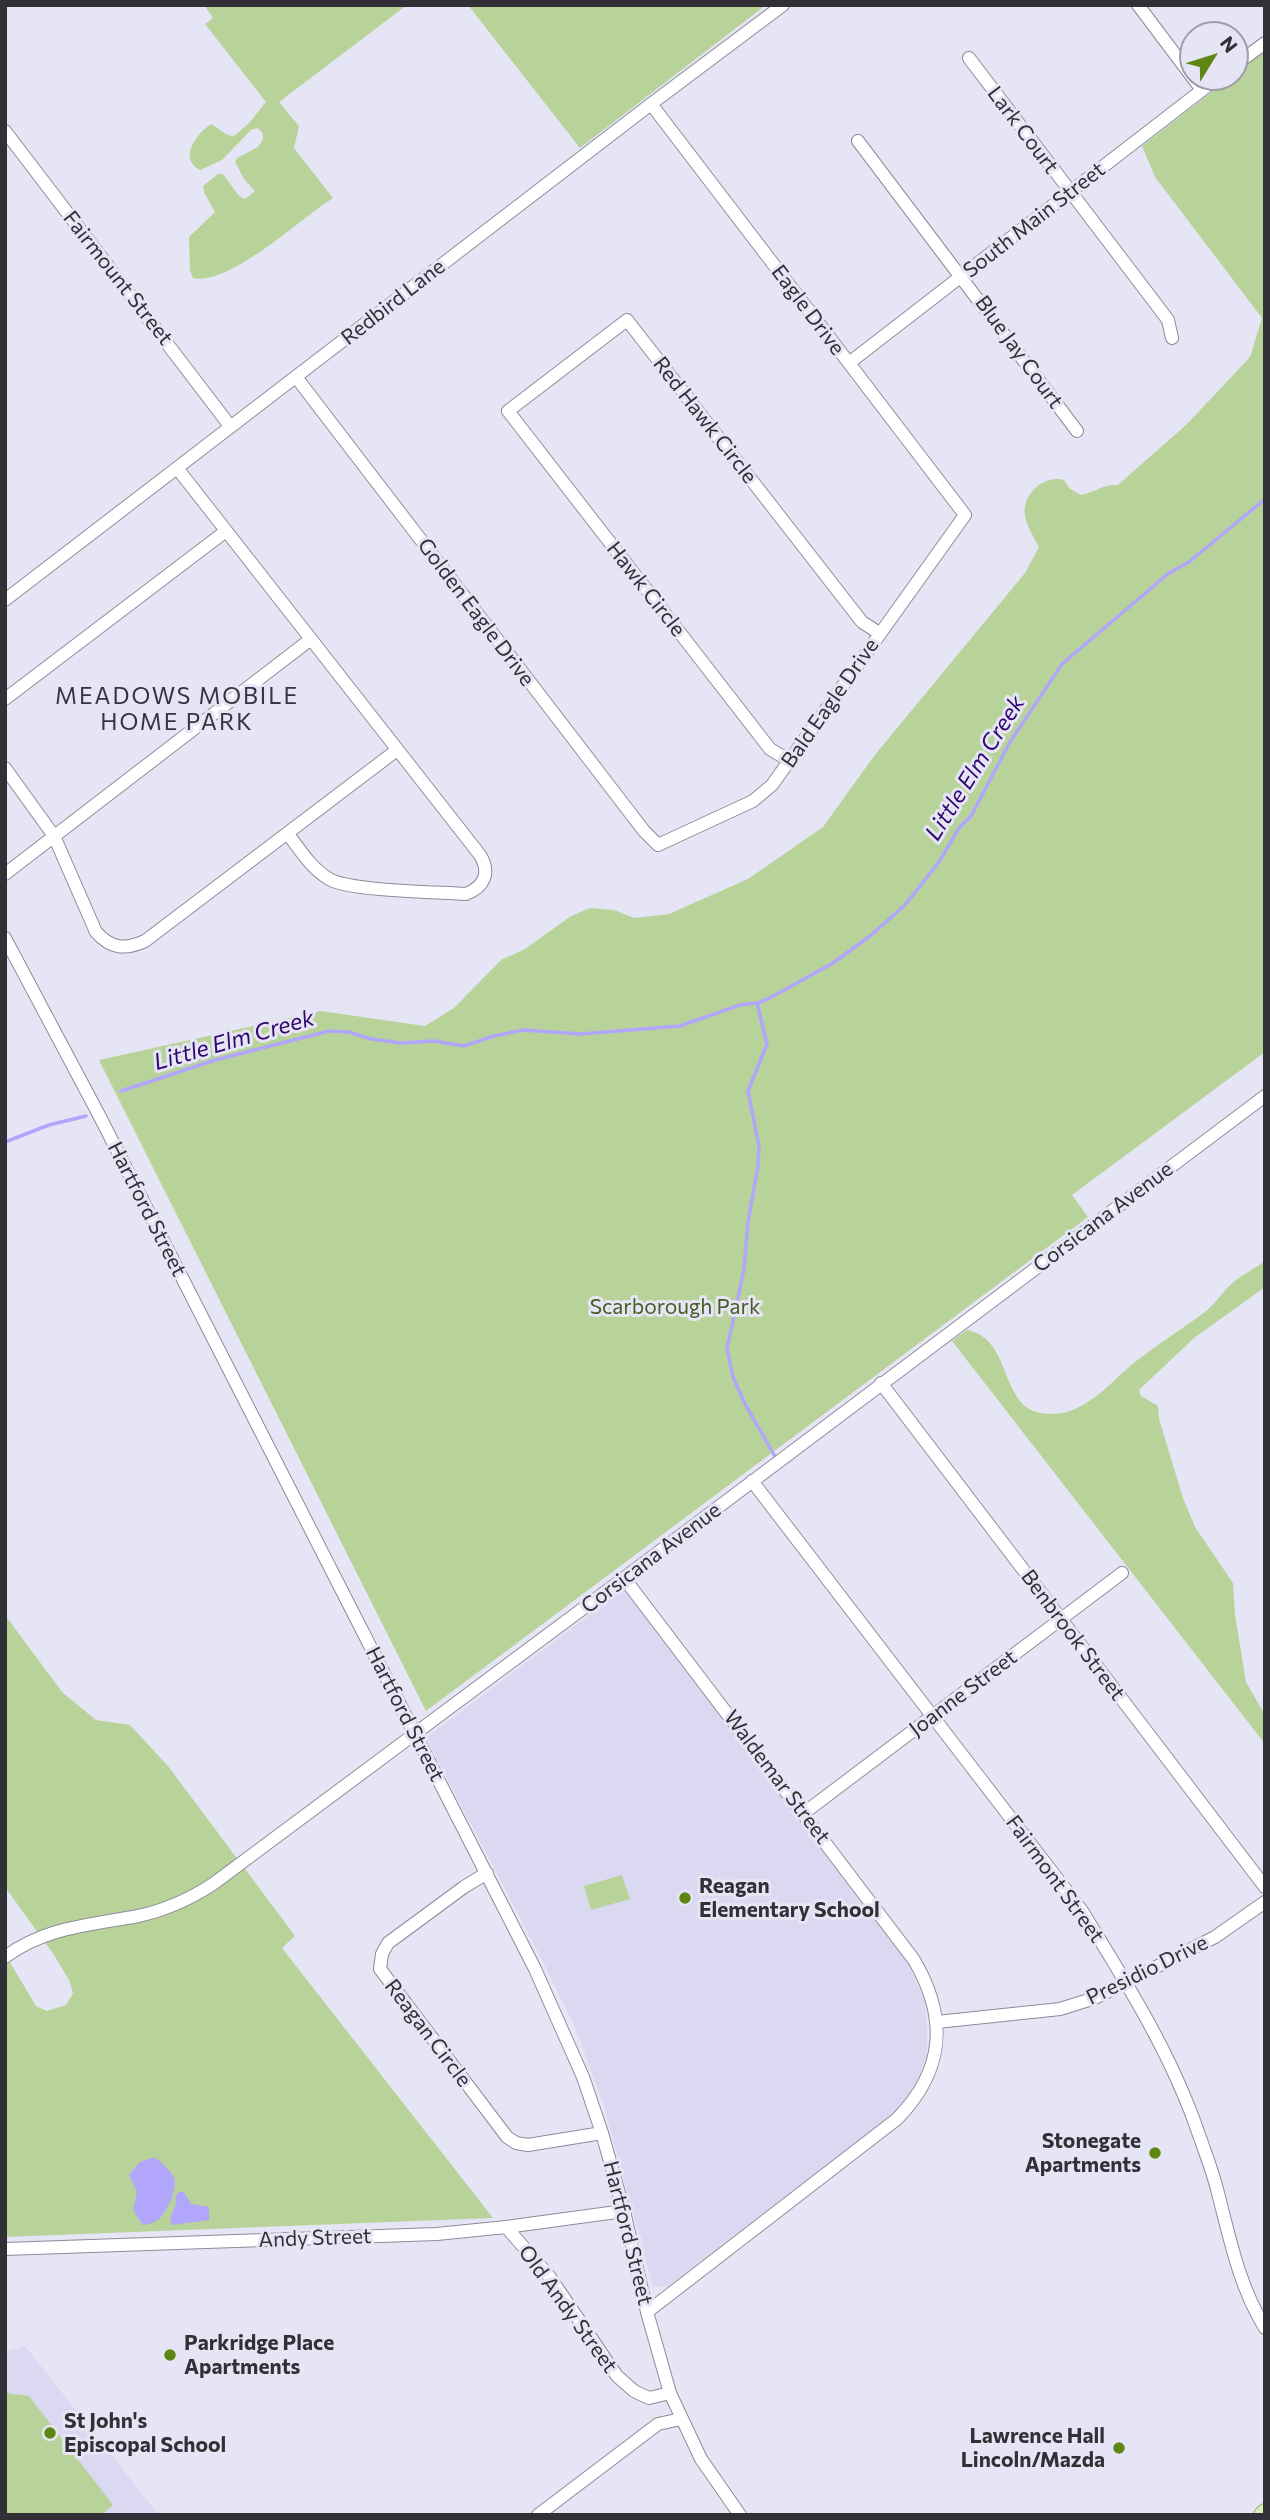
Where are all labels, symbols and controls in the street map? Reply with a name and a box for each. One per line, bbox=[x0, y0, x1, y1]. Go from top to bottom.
north arrow bbox=[1179, 21, 1249, 91]
text: N bbox=[1216, 31, 1243, 57]
street label: Lark Court bbox=[982, 82, 1064, 178]
street label: South Main Street bbox=[958, 157, 1110, 283]
street label: Fairmount Street bbox=[58, 206, 178, 350]
street label: Redbird Lane bbox=[336, 254, 450, 350]
street label: Eagle Drive bbox=[766, 260, 850, 360]
street label: Blue Jay Court bbox=[970, 291, 1068, 413]
street label: Red Hawk Circle bbox=[648, 352, 762, 488]
street label: Golden Eagle Drive bbox=[412, 533, 540, 691]
street label: Hawk Circle bbox=[601, 537, 691, 641]
street label: Bald Eagle Drive bbox=[776, 634, 884, 772]
district label: MEADOWS MOBILE HOME PARK bbox=[57, 682, 297, 736]
water label: Little Elm Creek bbox=[919, 690, 1031, 846]
water label: Little Elm Creek bbox=[151, 1004, 317, 1076]
street label: Hartford Street bbox=[102, 1138, 192, 1280]
street label: Corsicana Avenue bbox=[1028, 1156, 1178, 1278]
park label: Scarborough Park bbox=[590, 1294, 760, 1320]
street label: Corsicana Avenue bbox=[576, 1497, 726, 1619]
street label: Benbrook Street bbox=[1016, 1565, 1130, 1705]
street label: Hartford Street bbox=[360, 1643, 450, 1785]
street label: Joanne Street bbox=[904, 1644, 1022, 1742]
street label: Waldemar Street bbox=[719, 1705, 835, 1849]
street label: Fairmont Street bbox=[1000, 1810, 1110, 1948]
place label: Reagan Elementary School bbox=[699, 1873, 880, 1923]
marker: Reagan Elementary School bbox=[677, 1890, 693, 1906]
street label: Presidio Drive bbox=[1082, 1930, 1212, 2010]
street label: Reagan Circle bbox=[379, 1974, 477, 2092]
place label: Stonegate Apartments bbox=[1025, 2128, 1141, 2178]
marker: Stonegate Apartments bbox=[1147, 2145, 1163, 2161]
street label: Hartford Street bbox=[598, 2158, 658, 2308]
street label: Andy Street bbox=[258, 2223, 372, 2253]
street label: Old Andy Street bbox=[513, 2240, 623, 2378]
place label: Parkridge Place Apartments bbox=[184, 2330, 334, 2380]
marker: Parkridge Place Apartments bbox=[162, 2347, 178, 2363]
place label: St John's Episcopal School bbox=[64, 2408, 226, 2458]
place label: Lawrence Hall Lincoln/Mazda bbox=[961, 2423, 1105, 2473]
marker: St John's Episcopal School bbox=[42, 2425, 58, 2441]
marker: Lawrence Hall Lincoln/Mazda bbox=[1111, 2440, 1127, 2456]

